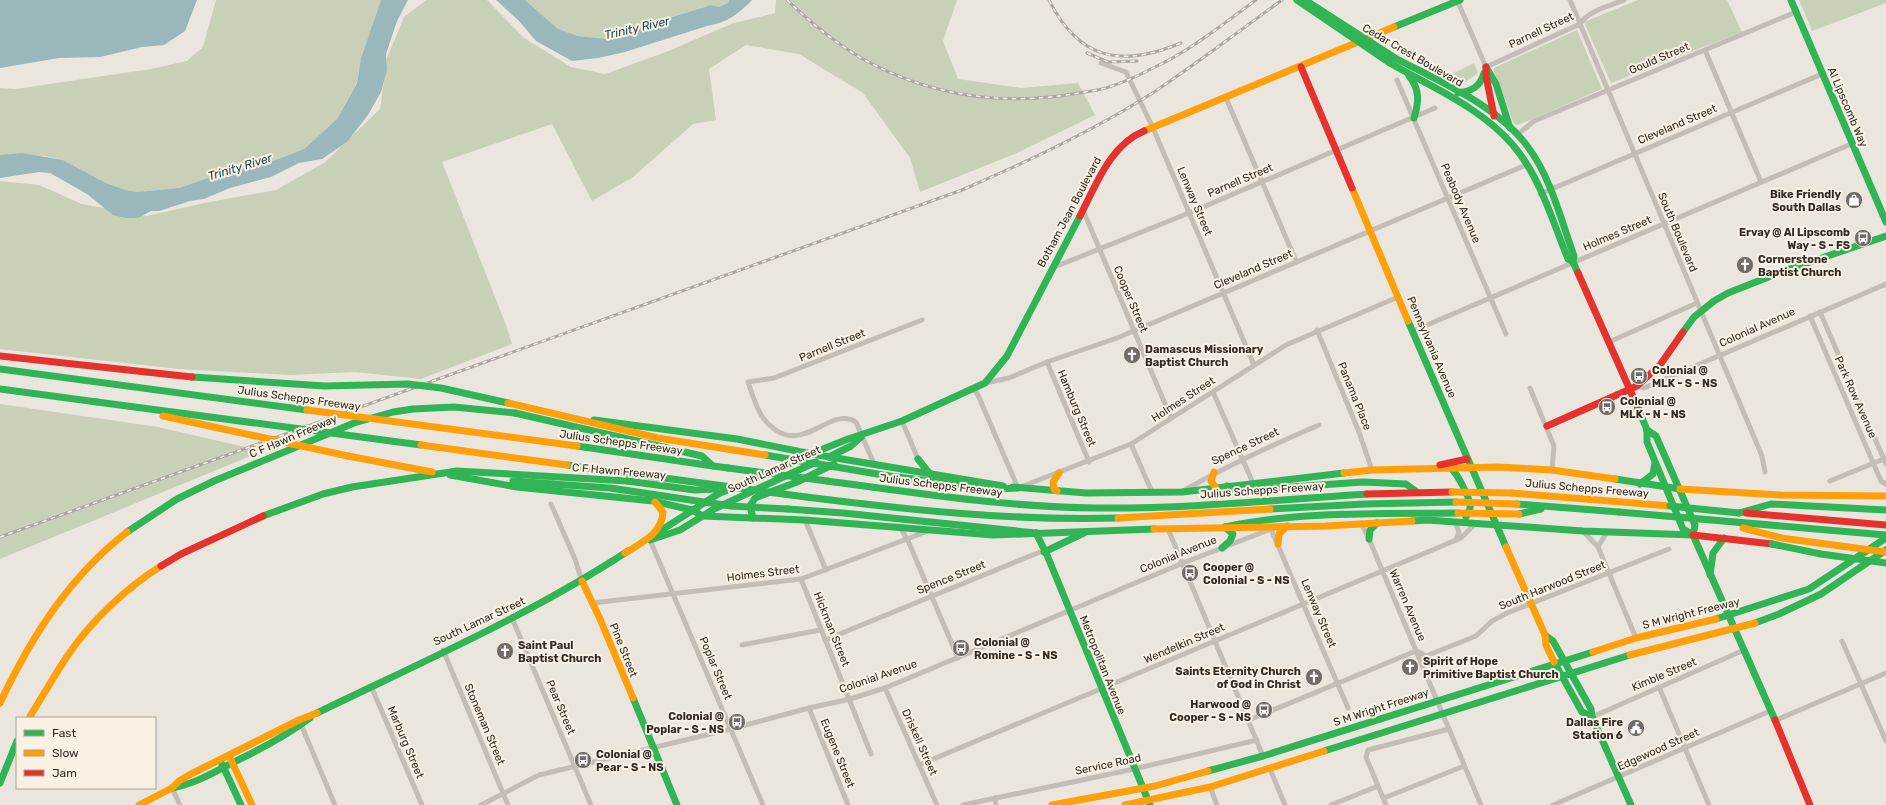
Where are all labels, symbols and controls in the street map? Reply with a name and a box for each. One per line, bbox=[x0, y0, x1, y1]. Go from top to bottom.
street label: Parnell Street bbox=[1507, 10, 1576, 51]
water label: Trinity River bbox=[603, 14, 671, 42]
street label: Cedar Crest Boulevard bbox=[1360, 21, 1466, 90]
street label: Gould Street bbox=[1627, 40, 1692, 77]
street label: Al Lipscomb Way bbox=[1825, 65, 1870, 149]
street label: Cleveland Street bbox=[1636, 102, 1719, 147]
water label: Trinity River bbox=[206, 150, 274, 183]
street label: Botham Jean Boulevard bbox=[1035, 155, 1104, 270]
street label: Parnell Street bbox=[1205, 161, 1276, 200]
street label: Peabody Avenue bbox=[1438, 161, 1483, 245]
street label: Lenway Street bbox=[1174, 165, 1215, 238]
place label: Bike Friendly South Dallas bbox=[1770, 188, 1841, 214]
shop icon: Bike Friendly South Dallas bbox=[1844, 190, 1864, 210]
street label: South Boulevard bbox=[1655, 191, 1700, 274]
street label: Holmes Street bbox=[1581, 213, 1654, 254]
place label: Ervay @ Al Lipscomb Way - S - FS bbox=[1739, 226, 1850, 252]
bus stop icon: Ervay @ Al Lipscomb Way - S - FS bbox=[1853, 228, 1873, 248]
street label: Cleveland Street bbox=[1212, 247, 1295, 292]
place label: Cornerstone Baptist Church bbox=[1758, 253, 1841, 279]
church icon: Cornerstone Baptist Church bbox=[1735, 255, 1755, 275]
street label: Cooper Street bbox=[1111, 264, 1151, 335]
street label: Pennsylvania Avenue bbox=[1404, 295, 1459, 400]
street label: Colonial Avenue bbox=[1717, 305, 1797, 350]
street label: Parnell Street bbox=[797, 326, 868, 365]
place label: Damascus Missionary Baptist Church bbox=[1145, 343, 1264, 369]
church icon: Damascus Missionary Baptist Church bbox=[1122, 345, 1142, 365]
street label: Park Row Avenue bbox=[1832, 354, 1879, 440]
street label: Panama Place bbox=[1335, 360, 1374, 432]
place label: Colonial @ MLK - S - NS bbox=[1652, 364, 1717, 390]
bus stop icon: Colonial @ MLK - S - NS bbox=[1629, 366, 1649, 386]
street label: Hamburg Street bbox=[1055, 368, 1099, 449]
street label: Holmes Street bbox=[1149, 374, 1218, 425]
street label: Julius Schepps Freeway bbox=[237, 383, 361, 414]
place label: Colonial @ MLK - N - NS bbox=[1620, 395, 1686, 421]
bus stop icon: Colonial @ MLK - N - NS bbox=[1597, 397, 1617, 417]
street label: C F Hawn Freeway bbox=[247, 412, 339, 461]
street label: Spence Street bbox=[1209, 425, 1282, 468]
street label: Julius Schepps Freeway bbox=[559, 427, 683, 458]
street label: South Lamar Street bbox=[726, 443, 823, 496]
street label: C F Hawn Freeway bbox=[571, 461, 666, 482]
street label: Julius Schepps Freeway bbox=[879, 471, 1003, 500]
street label: Julius Schepps Freeway bbox=[1525, 477, 1649, 500]
street label: Julius Schepps Freeway bbox=[1200, 480, 1324, 501]
street label: Colonial Avenue bbox=[1138, 533, 1218, 576]
street label: Spence Street bbox=[915, 558, 988, 597]
street label: South Harwood Street bbox=[1497, 558, 1608, 613]
place label: Cooper @ Colonial - S - NS bbox=[1203, 561, 1290, 587]
street label: Holmes Street bbox=[726, 563, 801, 584]
bus stop icon: Cooper @ Colonial - S - NS bbox=[1180, 563, 1200, 583]
street label: Warren Avenue bbox=[1387, 567, 1428, 643]
street label: Lenway Street bbox=[1298, 577, 1339, 650]
street label: Hickman Street bbox=[811, 590, 853, 669]
street label: South Lamar Street bbox=[431, 594, 528, 648]
street label: S M Wright Freeway bbox=[1641, 595, 1741, 632]
street label: Metropolitan Avenue bbox=[1077, 614, 1128, 717]
street label: Wendelkin Street bbox=[1142, 620, 1227, 666]
street label: Pine Street bbox=[607, 621, 641, 680]
street label: Poplar Street bbox=[696, 635, 735, 702]
place label: Colonial @ Romine - S - NS bbox=[974, 636, 1057, 662]
bus stop icon: Colonial @ Romine - S - NS bbox=[951, 638, 971, 658]
place label: Saint Paul Baptist Church bbox=[518, 639, 601, 665]
church icon: Saint Paul Baptist Church bbox=[495, 641, 515, 661]
place label: Spirit of Hope Primitive Baptist Church bbox=[1423, 655, 1559, 681]
street label: Kimble Street bbox=[1630, 655, 1699, 694]
street label: Colonial Avenue bbox=[837, 657, 919, 696]
church icon: Spirit of Hope Primitive Baptist Church bbox=[1400, 657, 1420, 677]
place label: Saints Eternity Church of God in Christ bbox=[1175, 665, 1301, 691]
church icon: Saints Eternity Church of God in Christ bbox=[1304, 667, 1324, 687]
street label: Pear Street bbox=[543, 678, 578, 737]
street label: Stoneman Street bbox=[462, 681, 508, 768]
street label: S M Wright Freeway bbox=[1332, 686, 1431, 729]
place label: Harwood @ Cooper - S - NS bbox=[1169, 698, 1251, 724]
bus stop icon: Harwood @ Cooper - S - NS bbox=[1254, 700, 1274, 720]
street label: Marburg Street bbox=[384, 704, 427, 781]
street label: Driskell Street bbox=[899, 707, 940, 778]
place label: Colonial @ Poplar - S - NS bbox=[646, 710, 724, 736]
bus stop icon: Colonial @ Poplar - S - NS bbox=[727, 712, 747, 732]
place label: Dallas Fire Station 6 bbox=[1566, 716, 1623, 742]
legend bbox=[16, 717, 156, 789]
street label: Eugene Street bbox=[818, 717, 858, 790]
public building icon: Dallas Fire Station 6 bbox=[1626, 718, 1646, 738]
street label: Edgewood Street bbox=[1615, 725, 1702, 773]
text: Fast bbox=[52, 726, 76, 740]
text: Slow bbox=[52, 746, 79, 760]
place label: Colonial @ Pear - S - NS bbox=[596, 748, 664, 774]
bus stop icon: Colonial @ Pear - S - NS bbox=[573, 750, 593, 770]
street label: Service Road bbox=[1074, 751, 1142, 778]
text: Jam bbox=[52, 766, 77, 780]

